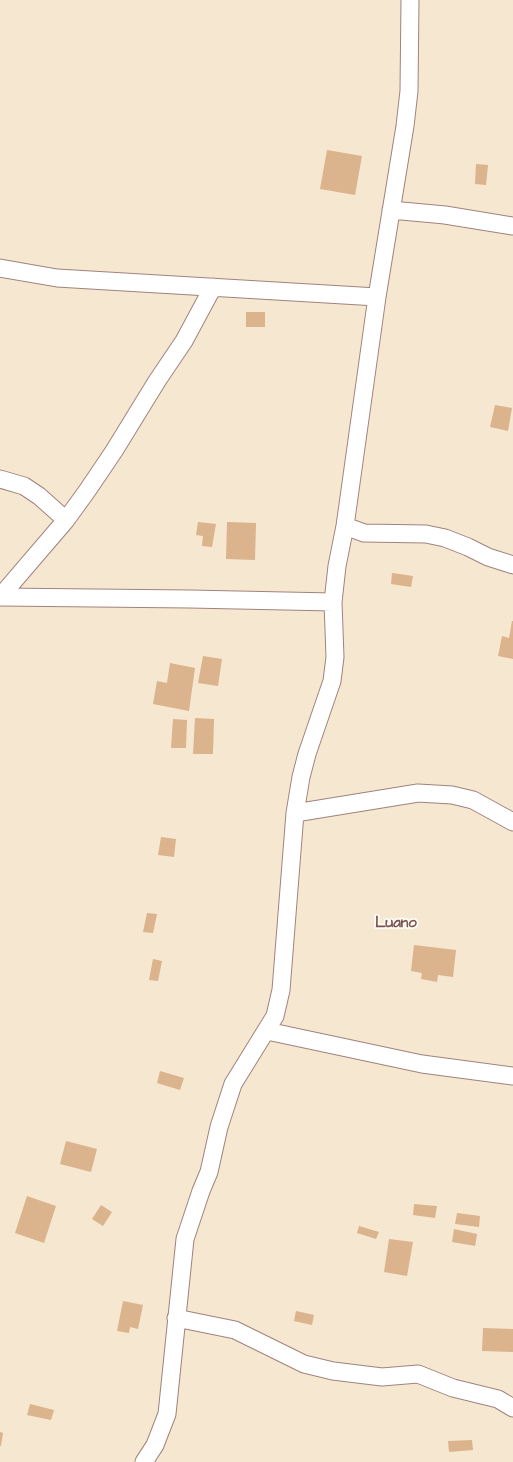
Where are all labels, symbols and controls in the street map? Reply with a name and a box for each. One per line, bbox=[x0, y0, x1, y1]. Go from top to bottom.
district label: Luano bbox=[375, 915, 417, 933]

